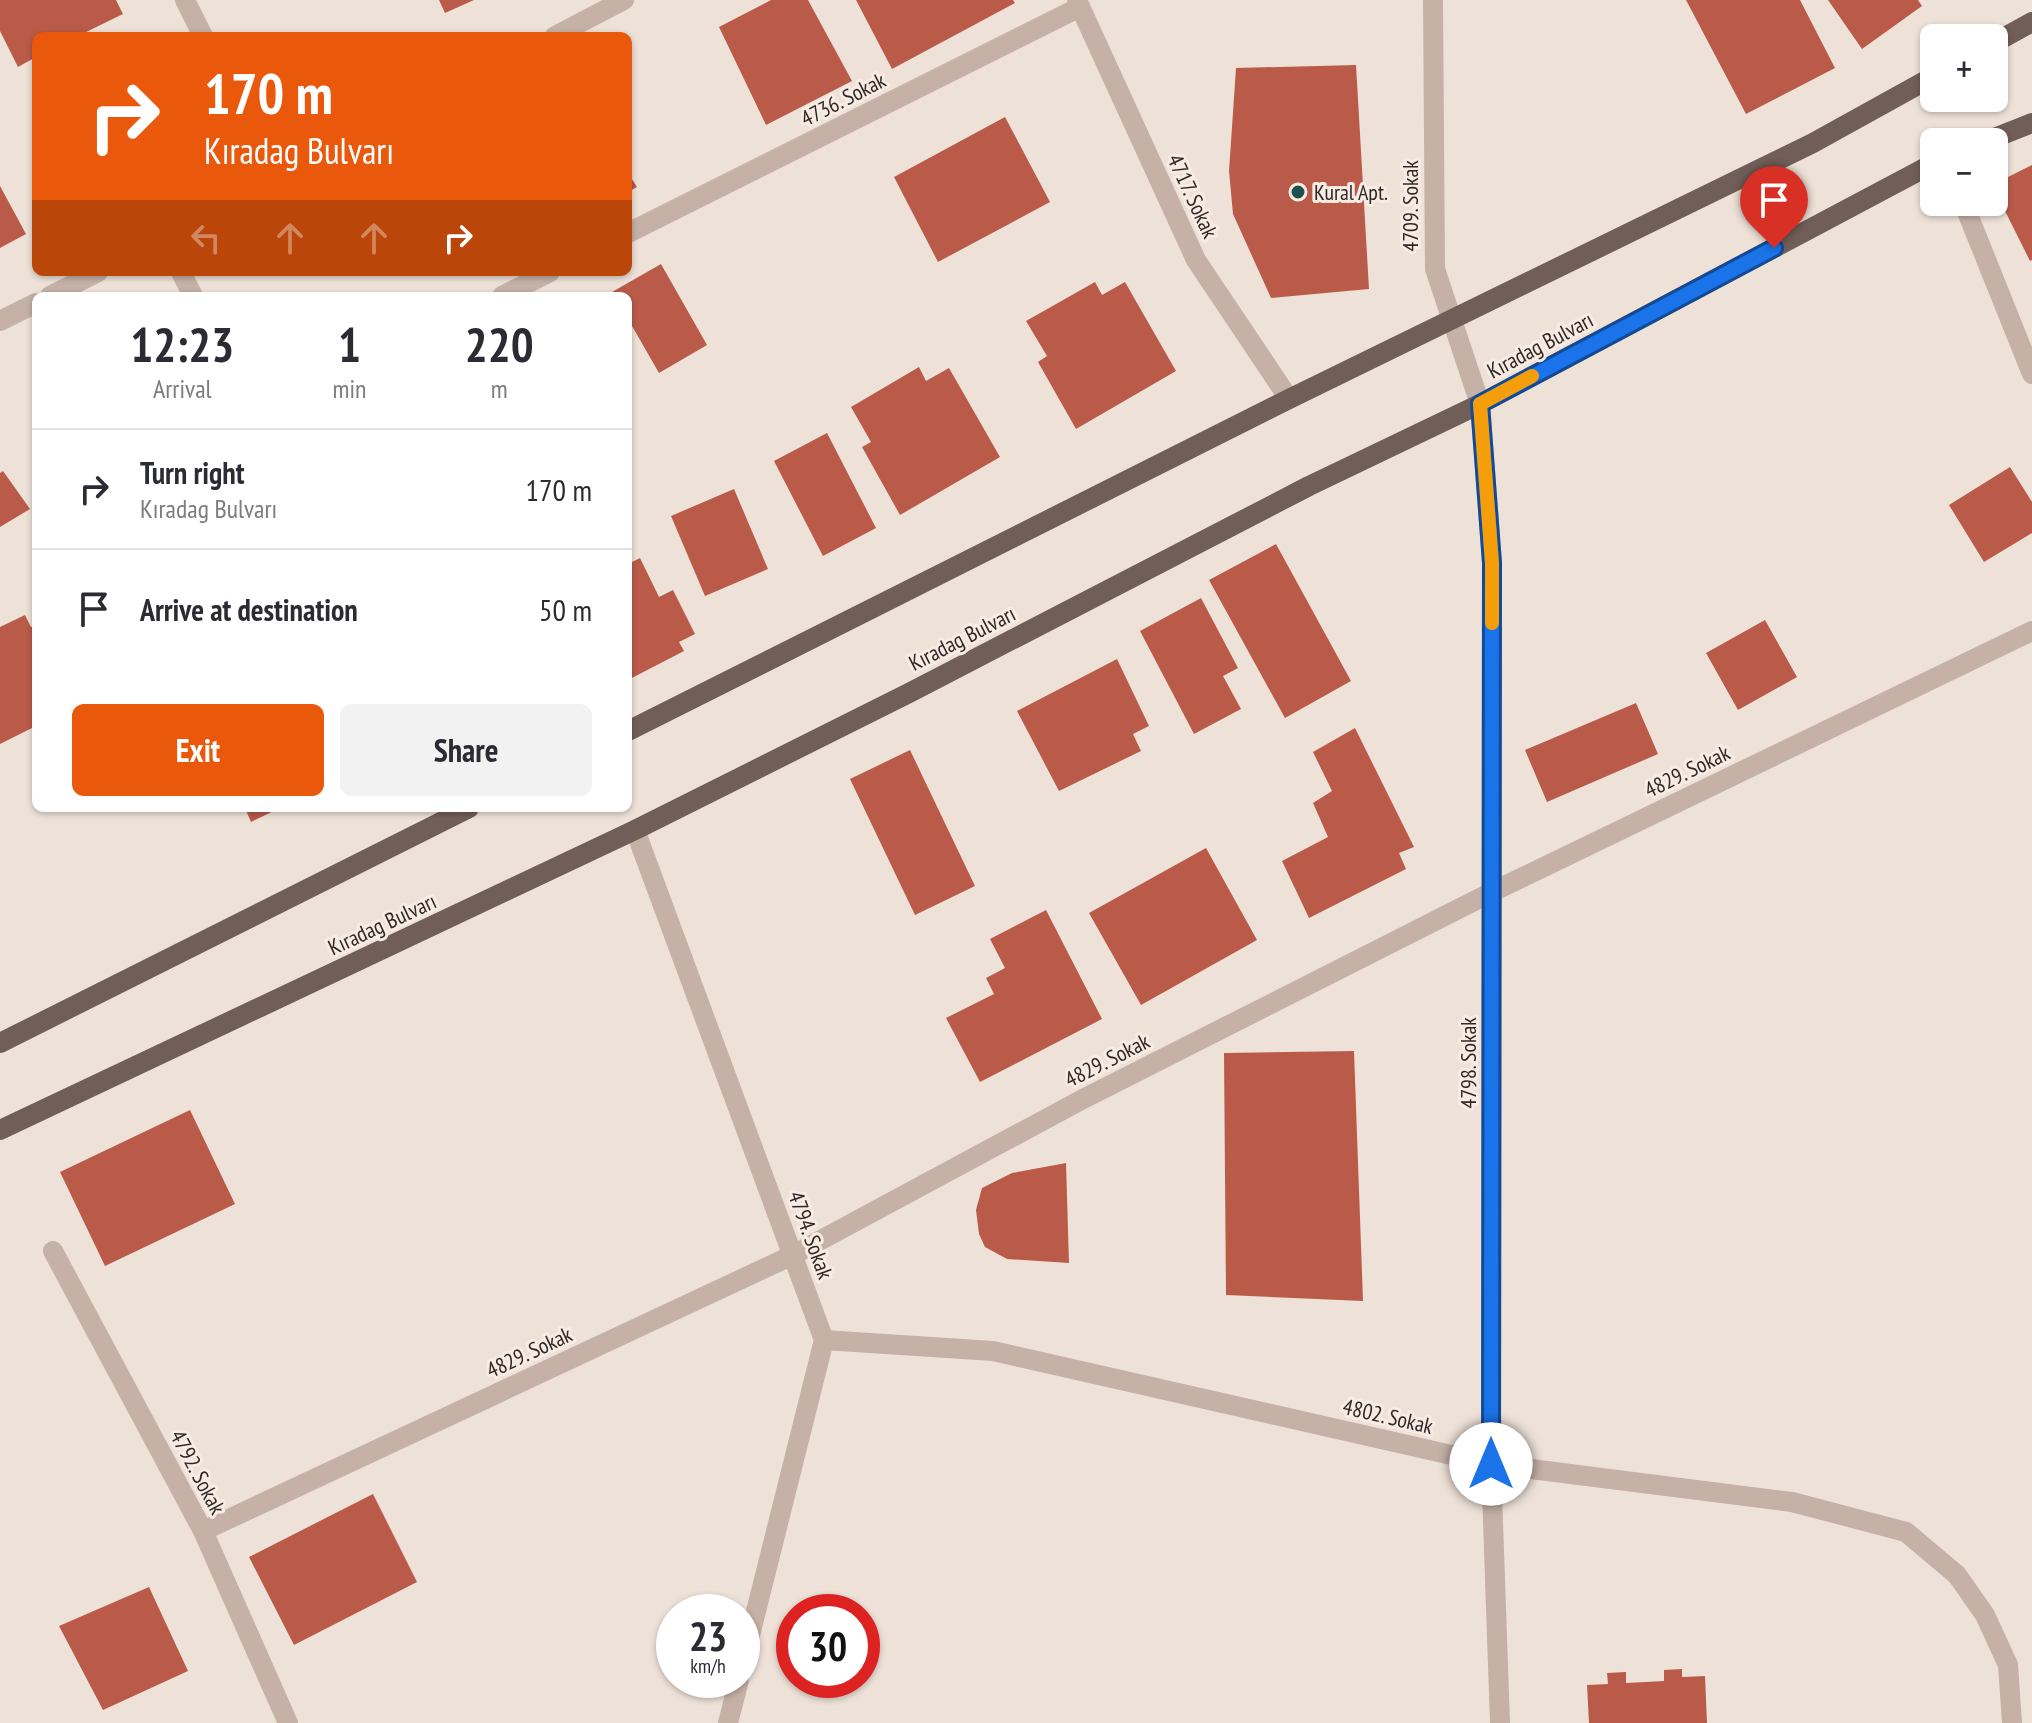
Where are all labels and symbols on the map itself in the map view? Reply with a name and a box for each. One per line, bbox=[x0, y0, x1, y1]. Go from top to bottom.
street label: 4736. Sokak bbox=[796, 66, 891, 132]
street label: 4717. Sokak bbox=[1161, 150, 1225, 243]
street label: 4709. Sokak bbox=[1396, 160, 1424, 252]
pin bbox=[1740, 166, 1808, 248]
place label: Kural Apt. bbox=[1314, 178, 1388, 206]
marker: Kural Apt. bbox=[1289, 183, 1307, 201]
street label: Kıradag Bulvarı bbox=[1482, 305, 1598, 385]
street label: Kıradag Bulvarı bbox=[904, 599, 1020, 677]
street label: 4829. Sokak bbox=[1640, 738, 1735, 804]
street label: Kıradag Bulvarı bbox=[323, 887, 441, 961]
street label: 4798. Sokak bbox=[1454, 1017, 1482, 1109]
street label: 4829. Sokak bbox=[1060, 1027, 1155, 1093]
street label: 4794. Sokak bbox=[782, 1187, 840, 1283]
street label: 4829. Sokak bbox=[482, 1320, 577, 1384]
street label: 4802. Sokak bbox=[1340, 1392, 1436, 1440]
position arrow bbox=[1449, 1422, 1533, 1506]
street label: 4792. Sokak bbox=[164, 1425, 232, 1519]
speed limit sign: 30 bbox=[776, 1594, 880, 1698]

